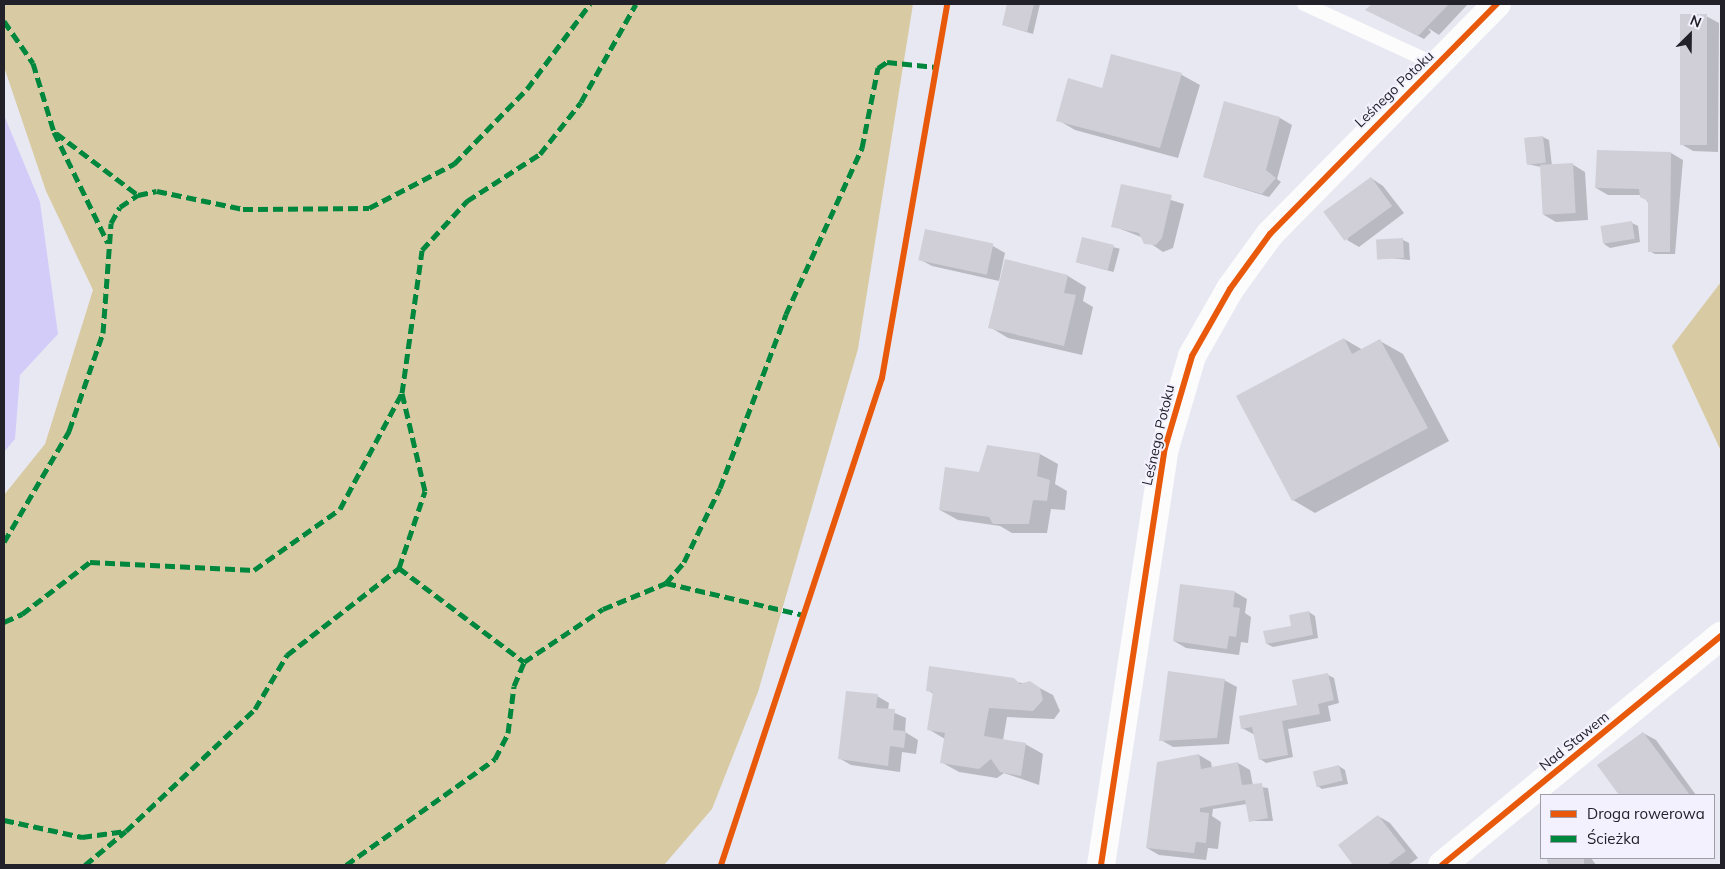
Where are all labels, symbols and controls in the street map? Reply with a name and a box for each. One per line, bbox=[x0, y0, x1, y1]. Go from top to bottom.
north arrow bbox=[1665, 10, 1715, 60]
text: N bbox=[1687, 11, 1704, 32]
street label: Leśnego Potoku bbox=[1351, 47, 1437, 131]
street label: Leśnego Potoku bbox=[1138, 383, 1178, 487]
street label: Nad Stawem bbox=[1536, 708, 1612, 774]
legend bbox=[1540, 794, 1715, 859]
text: Droga rowerowa bbox=[1587, 804, 1705, 823]
text: Ścieżka bbox=[1587, 829, 1640, 848]

